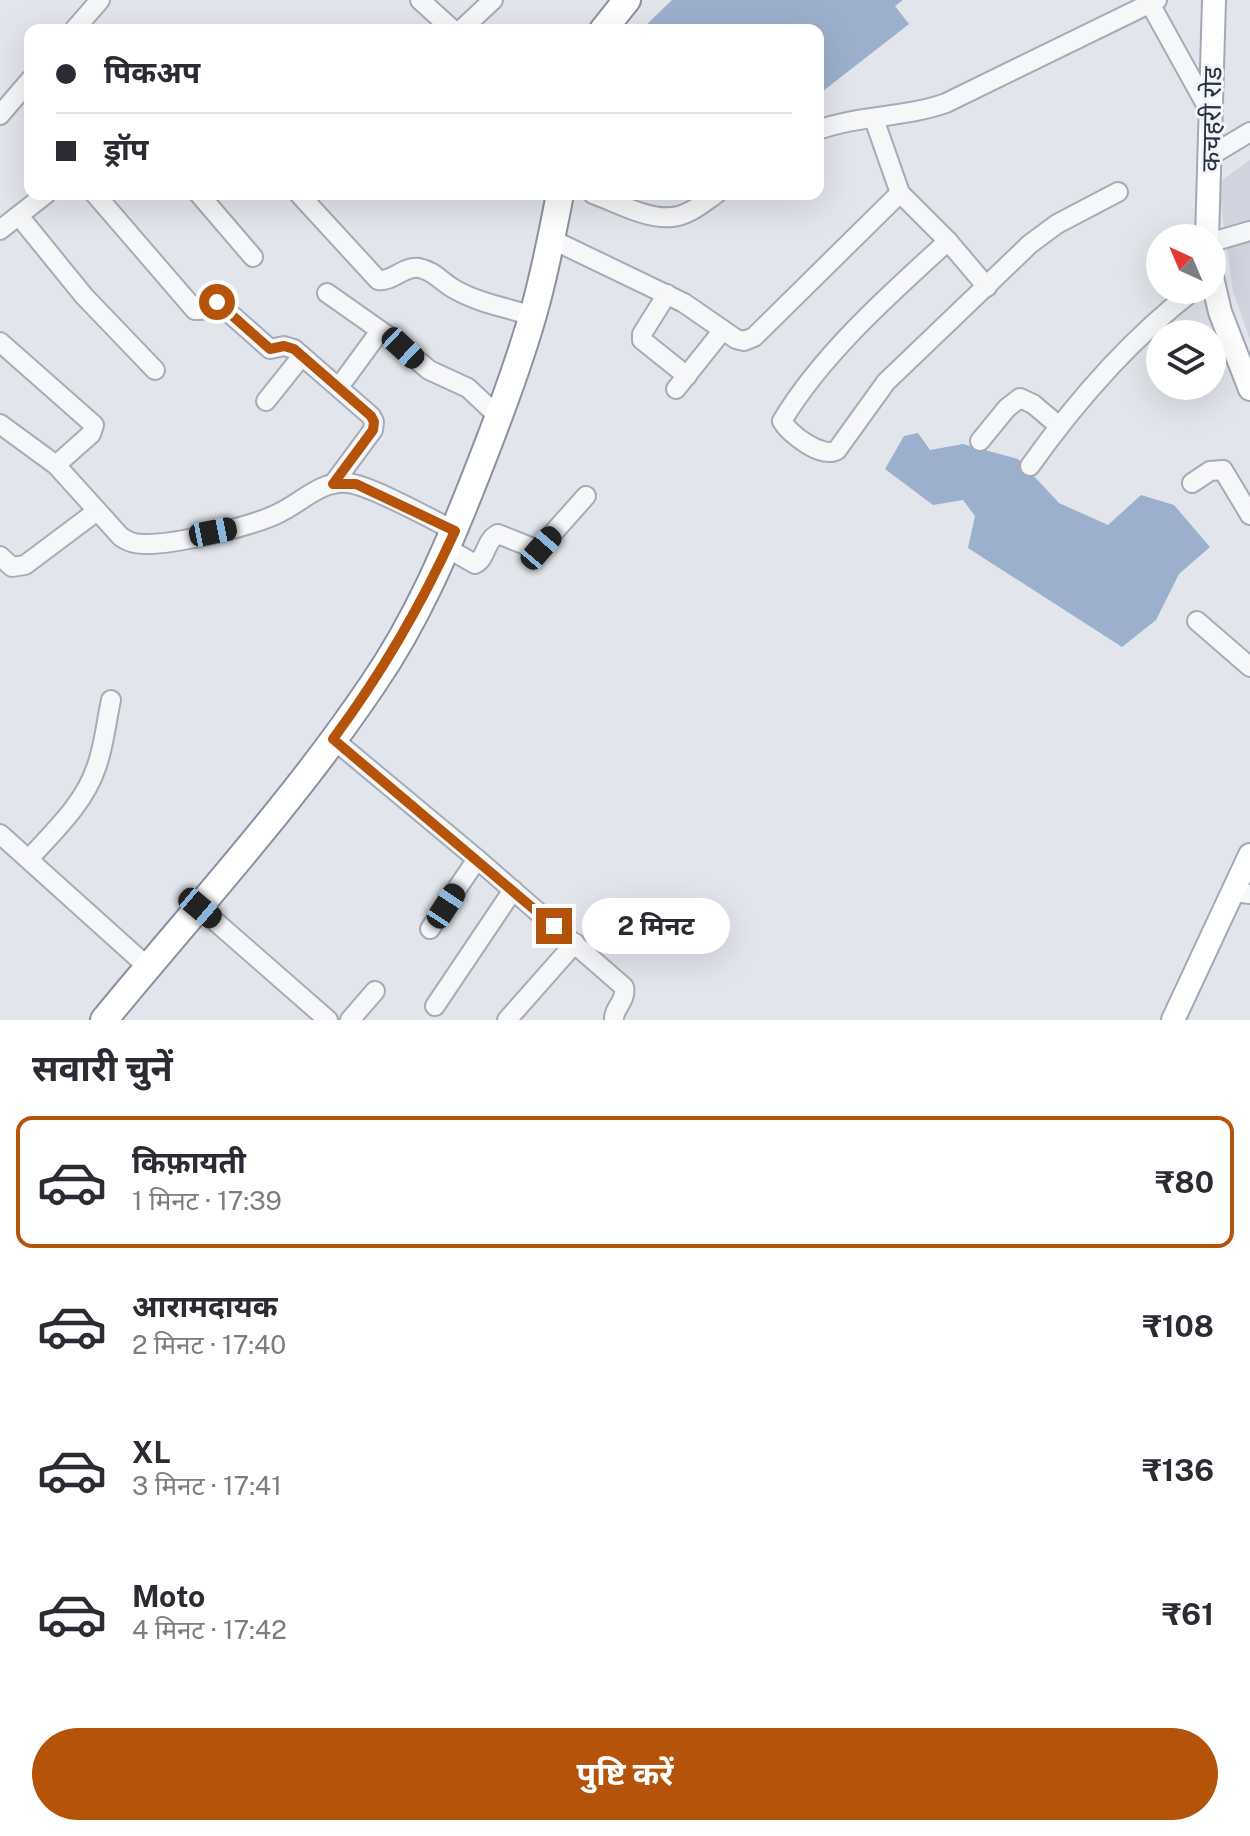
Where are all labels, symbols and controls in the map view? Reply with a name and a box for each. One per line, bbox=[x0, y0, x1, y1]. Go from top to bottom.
text: पिकअप bbox=[104, 54, 200, 90]
street label: कचहरी रोड bbox=[1195, 65, 1227, 172]
text: ड्रॉप bbox=[104, 131, 148, 167]
north arrow bbox=[1146, 224, 1226, 304]
map controls bbox=[1146, 224, 1226, 400]
route start bbox=[199, 284, 235, 320]
button: layers bbox=[1146, 320, 1226, 400]
car bbox=[377, 323, 429, 373]
car bbox=[187, 516, 239, 548]
car bbox=[516, 522, 566, 574]
car bbox=[423, 879, 469, 933]
car bbox=[174, 883, 226, 933]
callout: 2 मिनट bbox=[582, 898, 730, 954]
route end bbox=[536, 908, 572, 944]
text: 2 मिनट bbox=[618, 910, 694, 941]
text: सवारी चुनें bbox=[32, 1047, 173, 1089]
text: किफ़ायती bbox=[132, 1144, 246, 1180]
icon: car bbox=[36, 1146, 108, 1218]
text: ₹80 bbox=[1155, 1164, 1214, 1200]
text: 1 मिनट · 17:39 bbox=[132, 1185, 282, 1216]
text: आरामदायक bbox=[132, 1288, 278, 1324]
icon: car bbox=[36, 1290, 108, 1362]
text: ₹108 bbox=[1142, 1308, 1214, 1344]
text: 2 मिनट · 17:40 bbox=[132, 1329, 286, 1360]
icon: car bbox=[36, 1434, 108, 1506]
text: XL bbox=[132, 1434, 171, 1470]
text: ₹136 bbox=[1142, 1452, 1214, 1488]
text: 3 मिनट · 17:41 bbox=[132, 1470, 282, 1501]
icon: car bbox=[36, 1578, 108, 1650]
text: Moto bbox=[132, 1578, 205, 1614]
text: ₹61 bbox=[1162, 1596, 1214, 1632]
text: 4 मिनट · 17:42 bbox=[132, 1614, 287, 1645]
button: पुष्टि करें bbox=[32, 1728, 1218, 1820]

